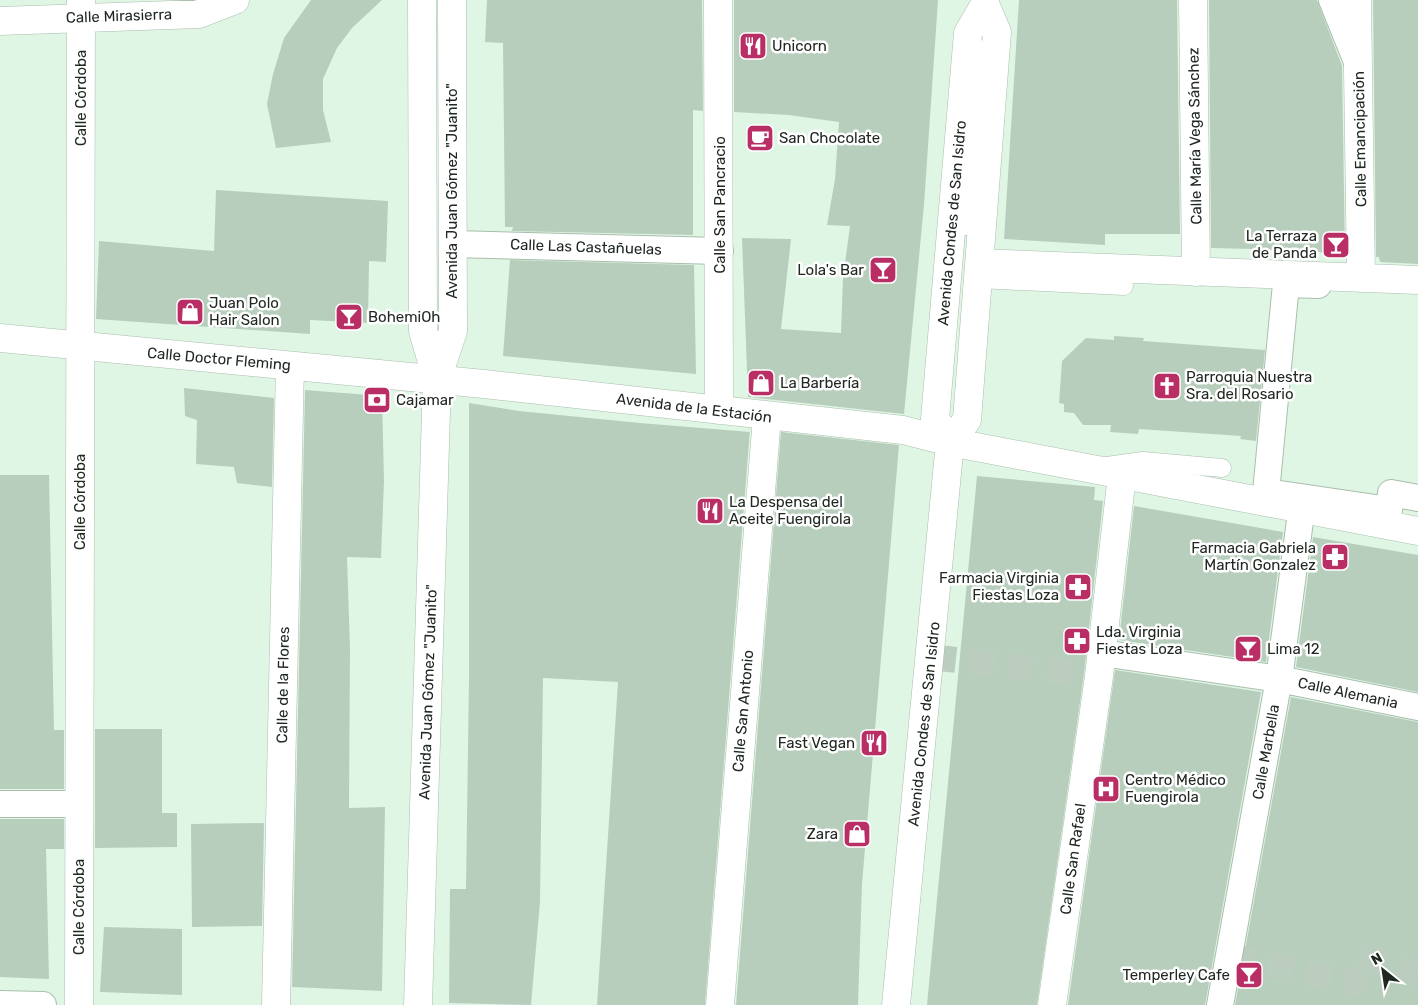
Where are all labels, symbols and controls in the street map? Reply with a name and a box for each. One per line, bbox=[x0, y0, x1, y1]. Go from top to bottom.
street label: Calle Mirasierra bbox=[66, 5, 172, 27]
restaurant icon: Unicorn bbox=[738, 31, 768, 61]
place label: Unicorn bbox=[772, 37, 827, 55]
street label: Calle María Vega Sánchez bbox=[1184, 47, 1206, 225]
street label: Calle Córdoba bbox=[72, 50, 90, 146]
street label: Calle Emancipación bbox=[1350, 71, 1370, 207]
street label: Avenida Juan Gómez "Juanito" bbox=[443, 83, 461, 299]
street label: Avenida Condes de San Isidro bbox=[934, 120, 970, 326]
cafe icon: San Chocolate bbox=[745, 123, 775, 153]
place label: San Chocolate bbox=[779, 129, 880, 147]
street label: Calle San Pancracio bbox=[711, 136, 729, 274]
place label: La Terraza de Panda bbox=[1246, 227, 1317, 262]
bar icon: La Terraza de Panda bbox=[1321, 230, 1351, 260]
street label: Calle Las Castañuelas bbox=[510, 235, 663, 259]
bar icon: Lola's Bar bbox=[868, 255, 898, 285]
place label: Lola's Bar bbox=[797, 261, 864, 279]
place label: Juan Polo Hair Salon bbox=[209, 294, 280, 329]
shop icon: Juan Polo Hair Salon bbox=[175, 297, 205, 327]
bar icon: BohemiOh bbox=[334, 302, 364, 332]
place label: BohemiOh bbox=[368, 308, 440, 326]
street label: Calle Doctor Fleming bbox=[146, 344, 292, 374]
shop icon: La Barbería bbox=[746, 368, 776, 398]
place label: Parroquia Nuestra Sra. del Rosario bbox=[1186, 368, 1312, 403]
church icon: Parroquia Nuestra Sra. del Rosario bbox=[1152, 371, 1182, 401]
place label: La Barbería bbox=[780, 374, 859, 392]
bank icon: Cajamar bbox=[362, 385, 392, 415]
street label: Avenida de la Estación bbox=[615, 390, 773, 426]
place label: Cajamar bbox=[396, 391, 454, 409]
street label: Calle Córdoba bbox=[71, 454, 89, 550]
place label: La Despensa del Aceite Fuengirola bbox=[729, 493, 851, 528]
restaurant icon: La Despensa del Aceite Fuengirola bbox=[695, 496, 725, 526]
place label: Farmacia Gabriela Martín Gonzalez bbox=[1191, 539, 1316, 574]
pharmacy icon: Farmacia Gabriela Martín Gonzalez bbox=[1320, 542, 1350, 572]
place label: Farmacia Virginia Fiestas Loza bbox=[939, 569, 1059, 604]
pharmacy icon: Farmacia Virginia Fiestas Loza bbox=[1063, 572, 1093, 602]
street label: Avenida Juan Gómez "Juanito" bbox=[415, 584, 441, 800]
street label: Avenida Condes de San Isidro bbox=[904, 621, 944, 827]
place label: Lda. Virginia Fiestas Loza bbox=[1096, 623, 1183, 658]
street label: Calle de la Flores bbox=[273, 626, 293, 744]
pharmacy icon: Lda. Virginia Fiestas Loza bbox=[1062, 626, 1092, 656]
bar icon: Lima 12 bbox=[1233, 634, 1263, 664]
place label: Lima 12 bbox=[1267, 640, 1320, 658]
street label: Calle San Antonio bbox=[729, 649, 757, 773]
street label: Calle Alemania bbox=[1296, 674, 1400, 712]
street label: Calle Marbella bbox=[1249, 703, 1283, 801]
restaurant icon: Fast Vegan bbox=[859, 728, 889, 758]
place label: Fast Vegan bbox=[778, 734, 855, 752]
place label: Centro Médico Fuengirola bbox=[1125, 771, 1226, 806]
hospital icon: Centro Médico Fuengirola bbox=[1091, 774, 1121, 804]
street label: Calle San Rafael bbox=[1056, 802, 1090, 916]
shop icon: Zara bbox=[842, 819, 872, 849]
place label: Zara bbox=[807, 825, 838, 843]
street label: Calle Córdoba bbox=[70, 859, 88, 955]
north arrow bbox=[1358, 945, 1408, 995]
text: N bbox=[1368, 949, 1385, 969]
bar icon: Temperley Cafe bbox=[1234, 960, 1264, 990]
place label: Temperley Cafe bbox=[1122, 966, 1230, 984]

